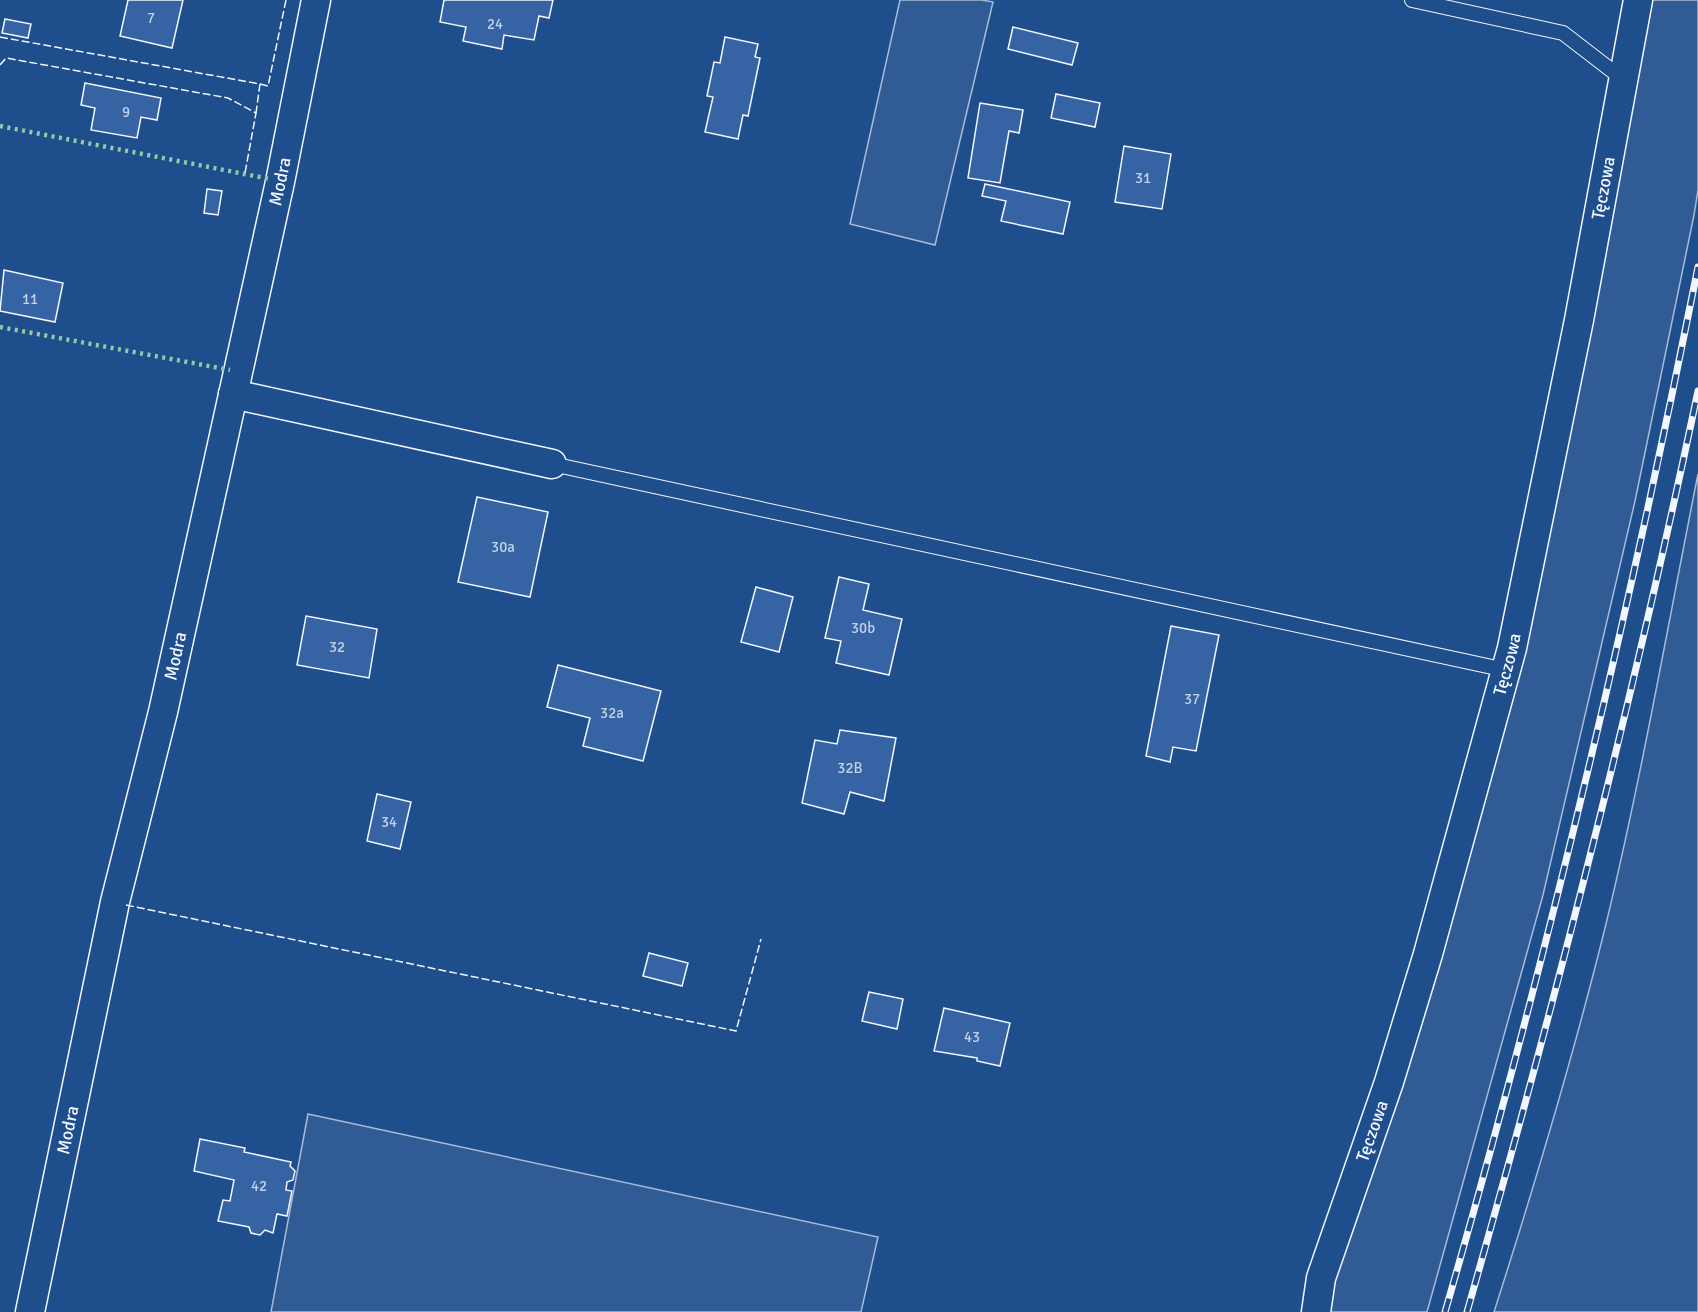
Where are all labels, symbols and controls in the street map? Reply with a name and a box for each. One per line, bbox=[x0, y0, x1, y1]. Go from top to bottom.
house number: 7 bbox=[147, 9, 155, 27]
house number: 24 bbox=[487, 15, 503, 33]
house number: 9 bbox=[122, 103, 130, 121]
street label: Modra bbox=[264, 155, 296, 208]
street label: Tęczowa bbox=[1587, 155, 1620, 221]
house number: 31 bbox=[1135, 169, 1151, 187]
house number: 11 bbox=[22, 290, 38, 308]
house number: 30a bbox=[491, 538, 515, 556]
house number: 30b bbox=[851, 619, 875, 637]
street label: Modra bbox=[159, 630, 191, 682]
street label: Tęczowa bbox=[1488, 631, 1526, 698]
house number: 32 bbox=[329, 638, 345, 656]
house number: 37 bbox=[1184, 690, 1200, 708]
house number: 32a bbox=[600, 704, 624, 722]
house number: 32B bbox=[837, 759, 863, 777]
house number: 34 bbox=[381, 813, 397, 831]
house number: 43 bbox=[964, 1028, 980, 1046]
street label: Tęczowa bbox=[1351, 1097, 1393, 1165]
street label: Modra bbox=[52, 1104, 84, 1156]
house number: 42 bbox=[251, 1177, 267, 1195]

